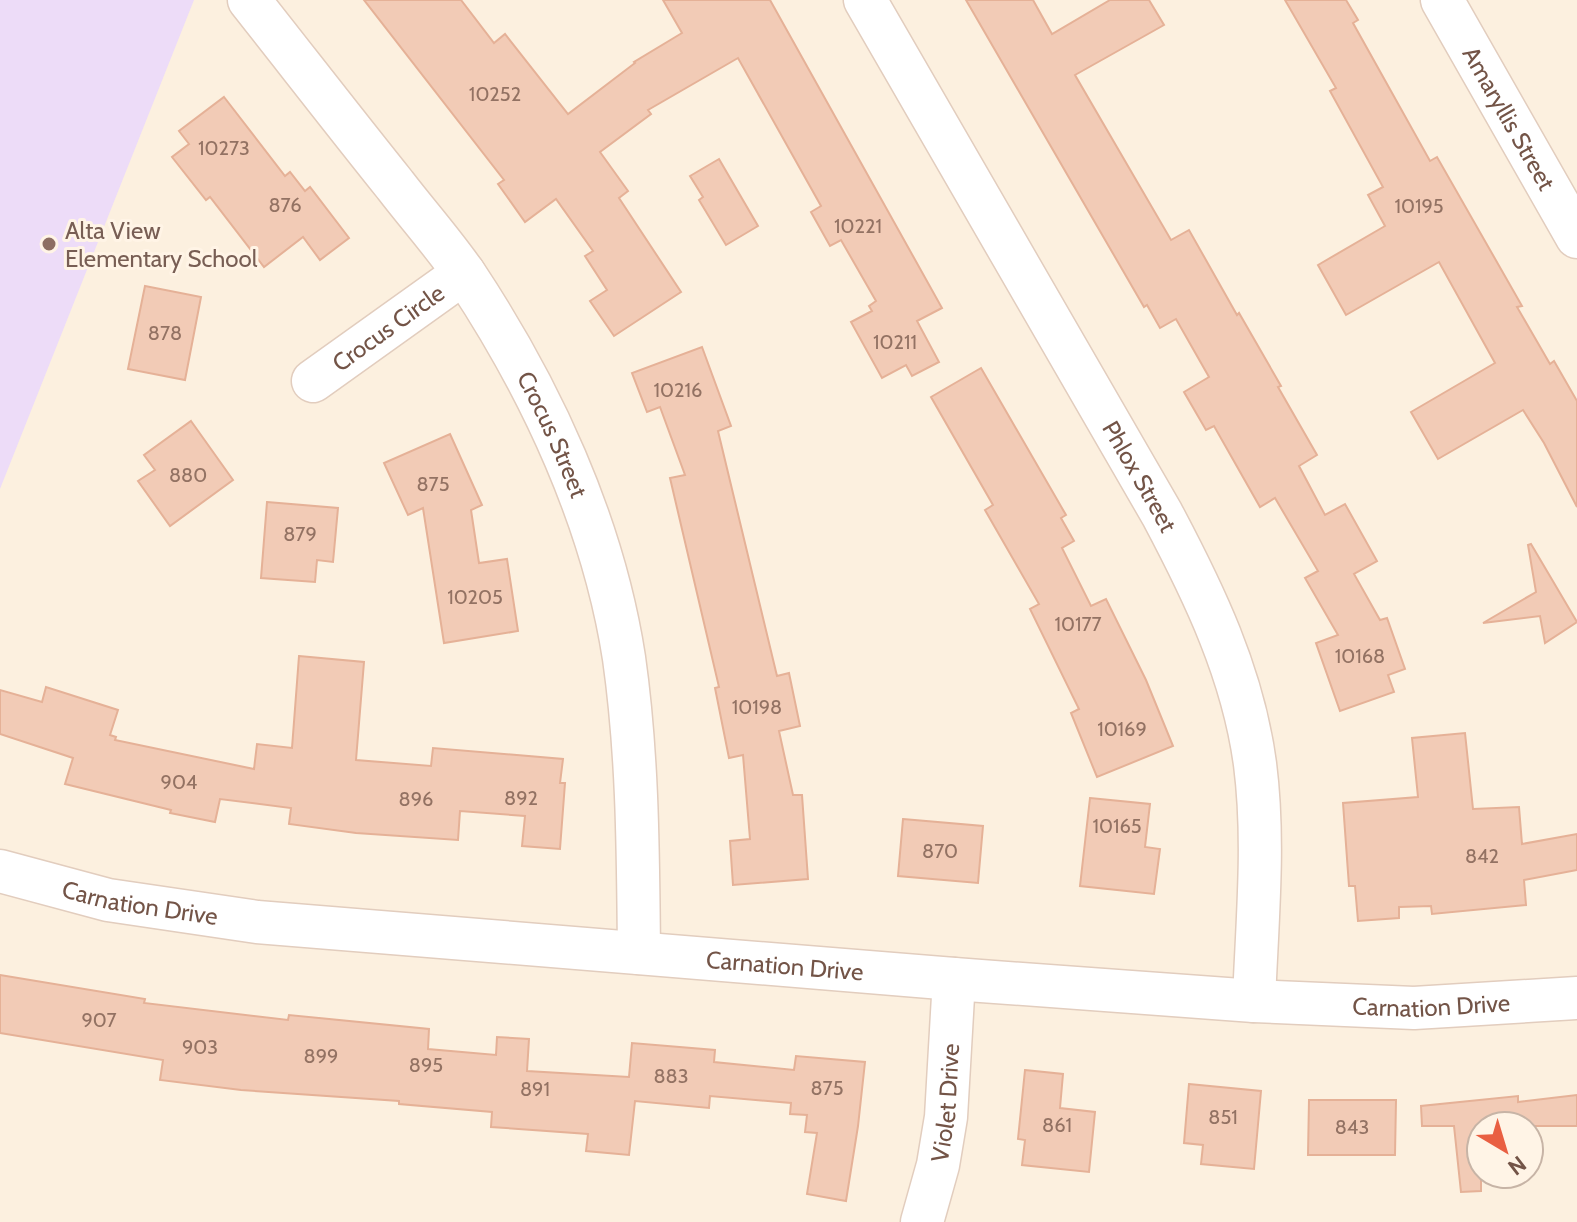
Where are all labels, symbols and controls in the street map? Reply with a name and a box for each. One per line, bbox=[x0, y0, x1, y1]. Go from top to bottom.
street label: Amaryllis Street bbox=[1457, 41, 1562, 195]
house number: 10252 bbox=[469, 82, 521, 106]
house number: 10273 bbox=[198, 136, 250, 160]
house number: 876 bbox=[268, 193, 302, 217]
house number: 10195 bbox=[1394, 194, 1444, 218]
house number: 10221 bbox=[834, 214, 882, 238]
place label: Alta View Elementary School bbox=[65, 216, 258, 273]
marker: Alta View Elementary School bbox=[40, 235, 58, 253]
street label: Crocus Circle bbox=[326, 278, 449, 377]
house number: 878 bbox=[148, 321, 182, 345]
house number: 10211 bbox=[873, 330, 917, 354]
street label: Crocus Street bbox=[511, 366, 594, 501]
house number: 10216 bbox=[654, 378, 702, 402]
street label: Phlox Street bbox=[1097, 416, 1183, 537]
house number: 880 bbox=[169, 463, 207, 487]
house number: 875 bbox=[417, 472, 450, 496]
house number: 879 bbox=[283, 522, 317, 546]
house number: 10205 bbox=[447, 585, 503, 609]
house number: 10177 bbox=[1054, 612, 1102, 636]
house number: 10168 bbox=[1335, 644, 1385, 668]
house number: 10198 bbox=[732, 695, 782, 719]
house number: 10169 bbox=[1097, 717, 1147, 741]
house number: 904 bbox=[161, 770, 198, 794]
house number: 892 bbox=[504, 786, 538, 810]
house number: 896 bbox=[399, 787, 433, 811]
house number: 10165 bbox=[1092, 814, 1142, 838]
house number: 870 bbox=[922, 839, 958, 863]
house number: 842 bbox=[1465, 844, 1499, 868]
street label: Carnation Drive bbox=[59, 874, 220, 931]
street label: Carnation Drive bbox=[705, 944, 865, 986]
street label: Carnation Drive bbox=[1352, 988, 1511, 1023]
house number: 907 bbox=[81, 1008, 117, 1032]
house number: 903 bbox=[182, 1035, 218, 1059]
street label: Violet Drive bbox=[924, 1043, 965, 1164]
house number: 899 bbox=[304, 1044, 338, 1068]
house number: 895 bbox=[409, 1053, 443, 1077]
house number: 883 bbox=[653, 1064, 689, 1088]
house number: 875 bbox=[811, 1076, 844, 1100]
house number: 891 bbox=[520, 1077, 550, 1101]
house number: 851 bbox=[1208, 1105, 1238, 1129]
north arrow bbox=[1465, 1110, 1545, 1190]
house number: 861 bbox=[1042, 1113, 1072, 1137]
house number: 843 bbox=[1335, 1115, 1369, 1139]
text: N bbox=[1503, 1150, 1531, 1181]

